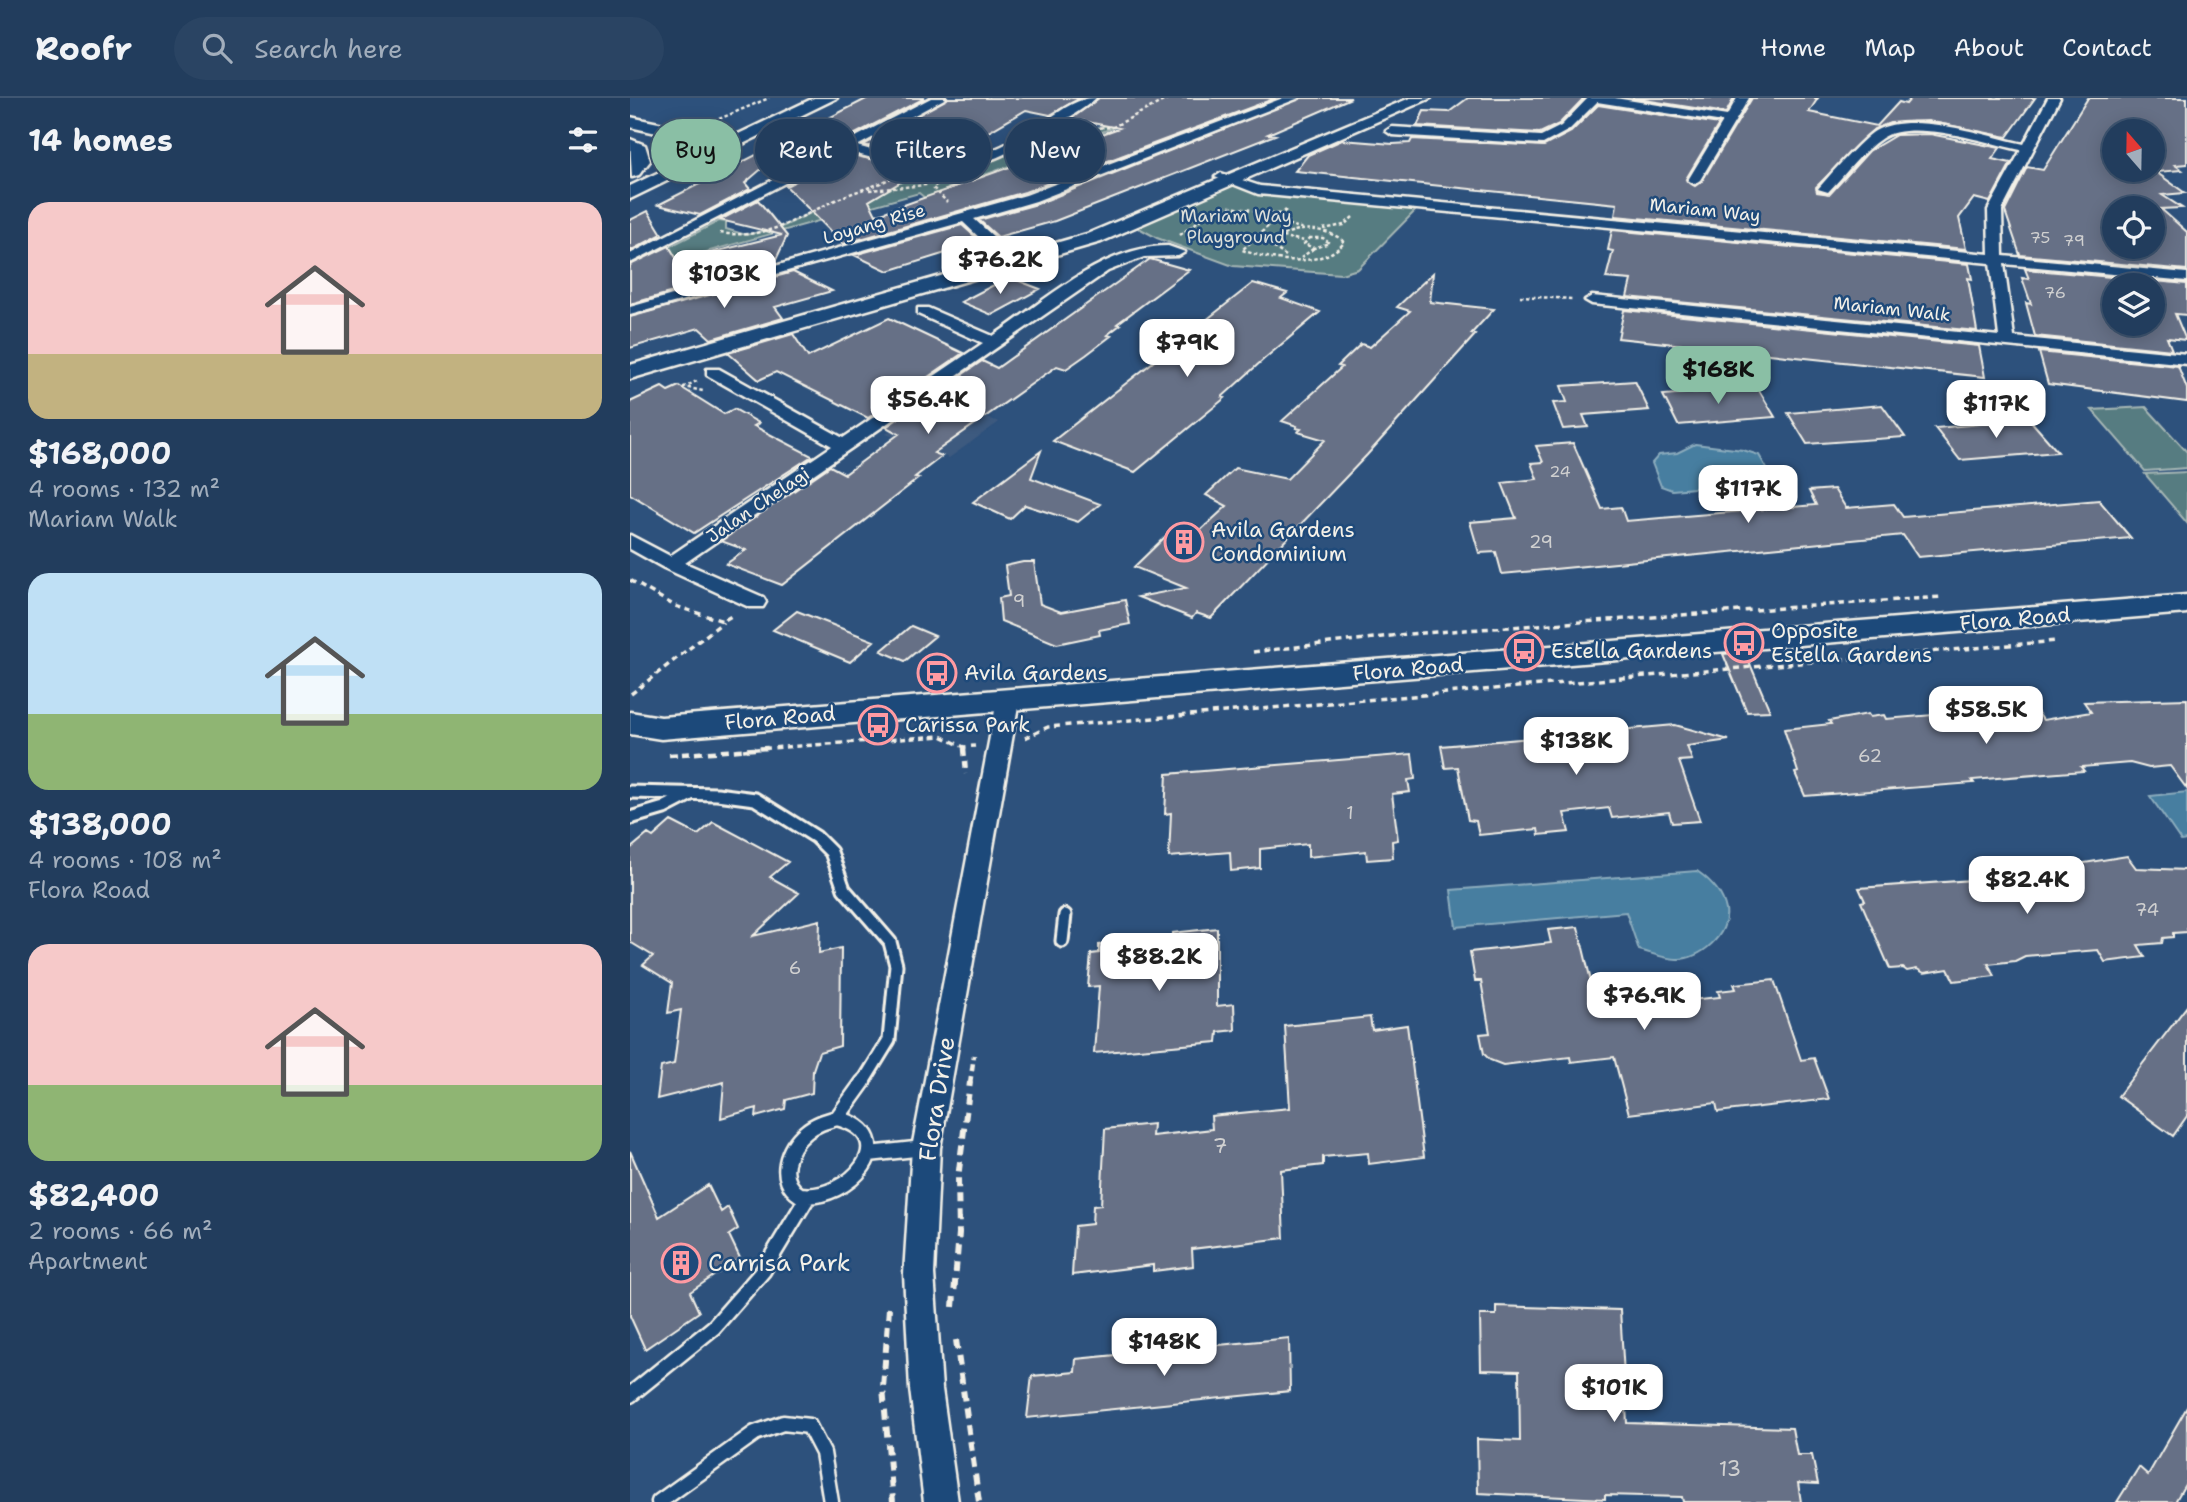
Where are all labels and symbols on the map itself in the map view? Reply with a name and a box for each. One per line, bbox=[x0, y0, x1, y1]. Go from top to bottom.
north arrow bbox=[2102, 119, 2165, 182]
street label: Mariam Way bbox=[1648, 192, 1762, 228]
street label: Loyang Rise bbox=[820, 198, 928, 250]
park label: Mariam Way Playground bbox=[1180, 204, 1292, 249]
house number: 75 bbox=[2030, 227, 2050, 248]
house number: 79 bbox=[2063, 230, 2085, 251]
pin: $76.2K bbox=[943, 236, 1057, 296]
pin: $103K bbox=[675, 250, 773, 310]
house number: 76 bbox=[2044, 282, 2066, 303]
street label: Mariam Walk bbox=[1832, 291, 1952, 327]
pin: $79K bbox=[1146, 320, 1228, 379]
pin: $168K bbox=[1669, 346, 1767, 406]
pin: $56.4K bbox=[871, 376, 985, 436]
pin: $117K bbox=[1947, 380, 2045, 440]
house number: 24 bbox=[1549, 461, 1571, 482]
street label: Jalan Chelagi bbox=[702, 462, 814, 548]
pin: $117K bbox=[1699, 466, 1797, 525]
place label: Avila Gardens Condominium bbox=[1211, 516, 1355, 568]
building icon: Avila Gardens Condominium bbox=[1163, 521, 1205, 563]
house number: 29 bbox=[1529, 530, 1553, 554]
house number: 9 bbox=[1013, 589, 1025, 613]
street label: Flora Road bbox=[1958, 600, 2072, 638]
place label: Opposite Estella Gardens bbox=[1771, 617, 1932, 669]
bus stop icon: Opposite Estella Gardens bbox=[1723, 622, 1765, 664]
bus stop icon: Estella Gardens bbox=[1503, 630, 1545, 672]
place label: Estella Gardens bbox=[1551, 637, 1712, 665]
street label: Flora Road bbox=[1351, 650, 1465, 688]
bus stop icon: Avila Gardens bbox=[916, 652, 958, 694]
place label: Avila Gardens bbox=[964, 659, 1108, 687]
pin: $58.5K bbox=[1929, 686, 2043, 746]
street label: Flora Road bbox=[723, 699, 837, 737]
bus stop icon: Carissa Park bbox=[857, 704, 899, 746]
place label: Carissa Park bbox=[905, 711, 1030, 739]
pin: $138K bbox=[1527, 718, 1625, 777]
house number: 62 bbox=[1858, 744, 1882, 768]
house number: 1 bbox=[1346, 801, 1354, 825]
pin: $82.4K bbox=[1970, 856, 2084, 916]
house number: 74 bbox=[2135, 898, 2159, 922]
pin: $88.2K bbox=[1102, 934, 1216, 993]
house number: 6 bbox=[789, 956, 801, 980]
pin: $76.9K bbox=[1587, 972, 1701, 1032]
street label: Flora Drive bbox=[911, 1034, 963, 1164]
house number: 7 bbox=[1213, 1132, 1227, 1160]
building icon: Carrisa Park bbox=[660, 1242, 702, 1284]
place label: Carrisa Park bbox=[708, 1247, 851, 1279]
pin: $148K bbox=[1115, 1318, 1213, 1378]
pin: $101K bbox=[1565, 1364, 1663, 1424]
house number: 13 bbox=[1719, 1455, 1741, 1483]

